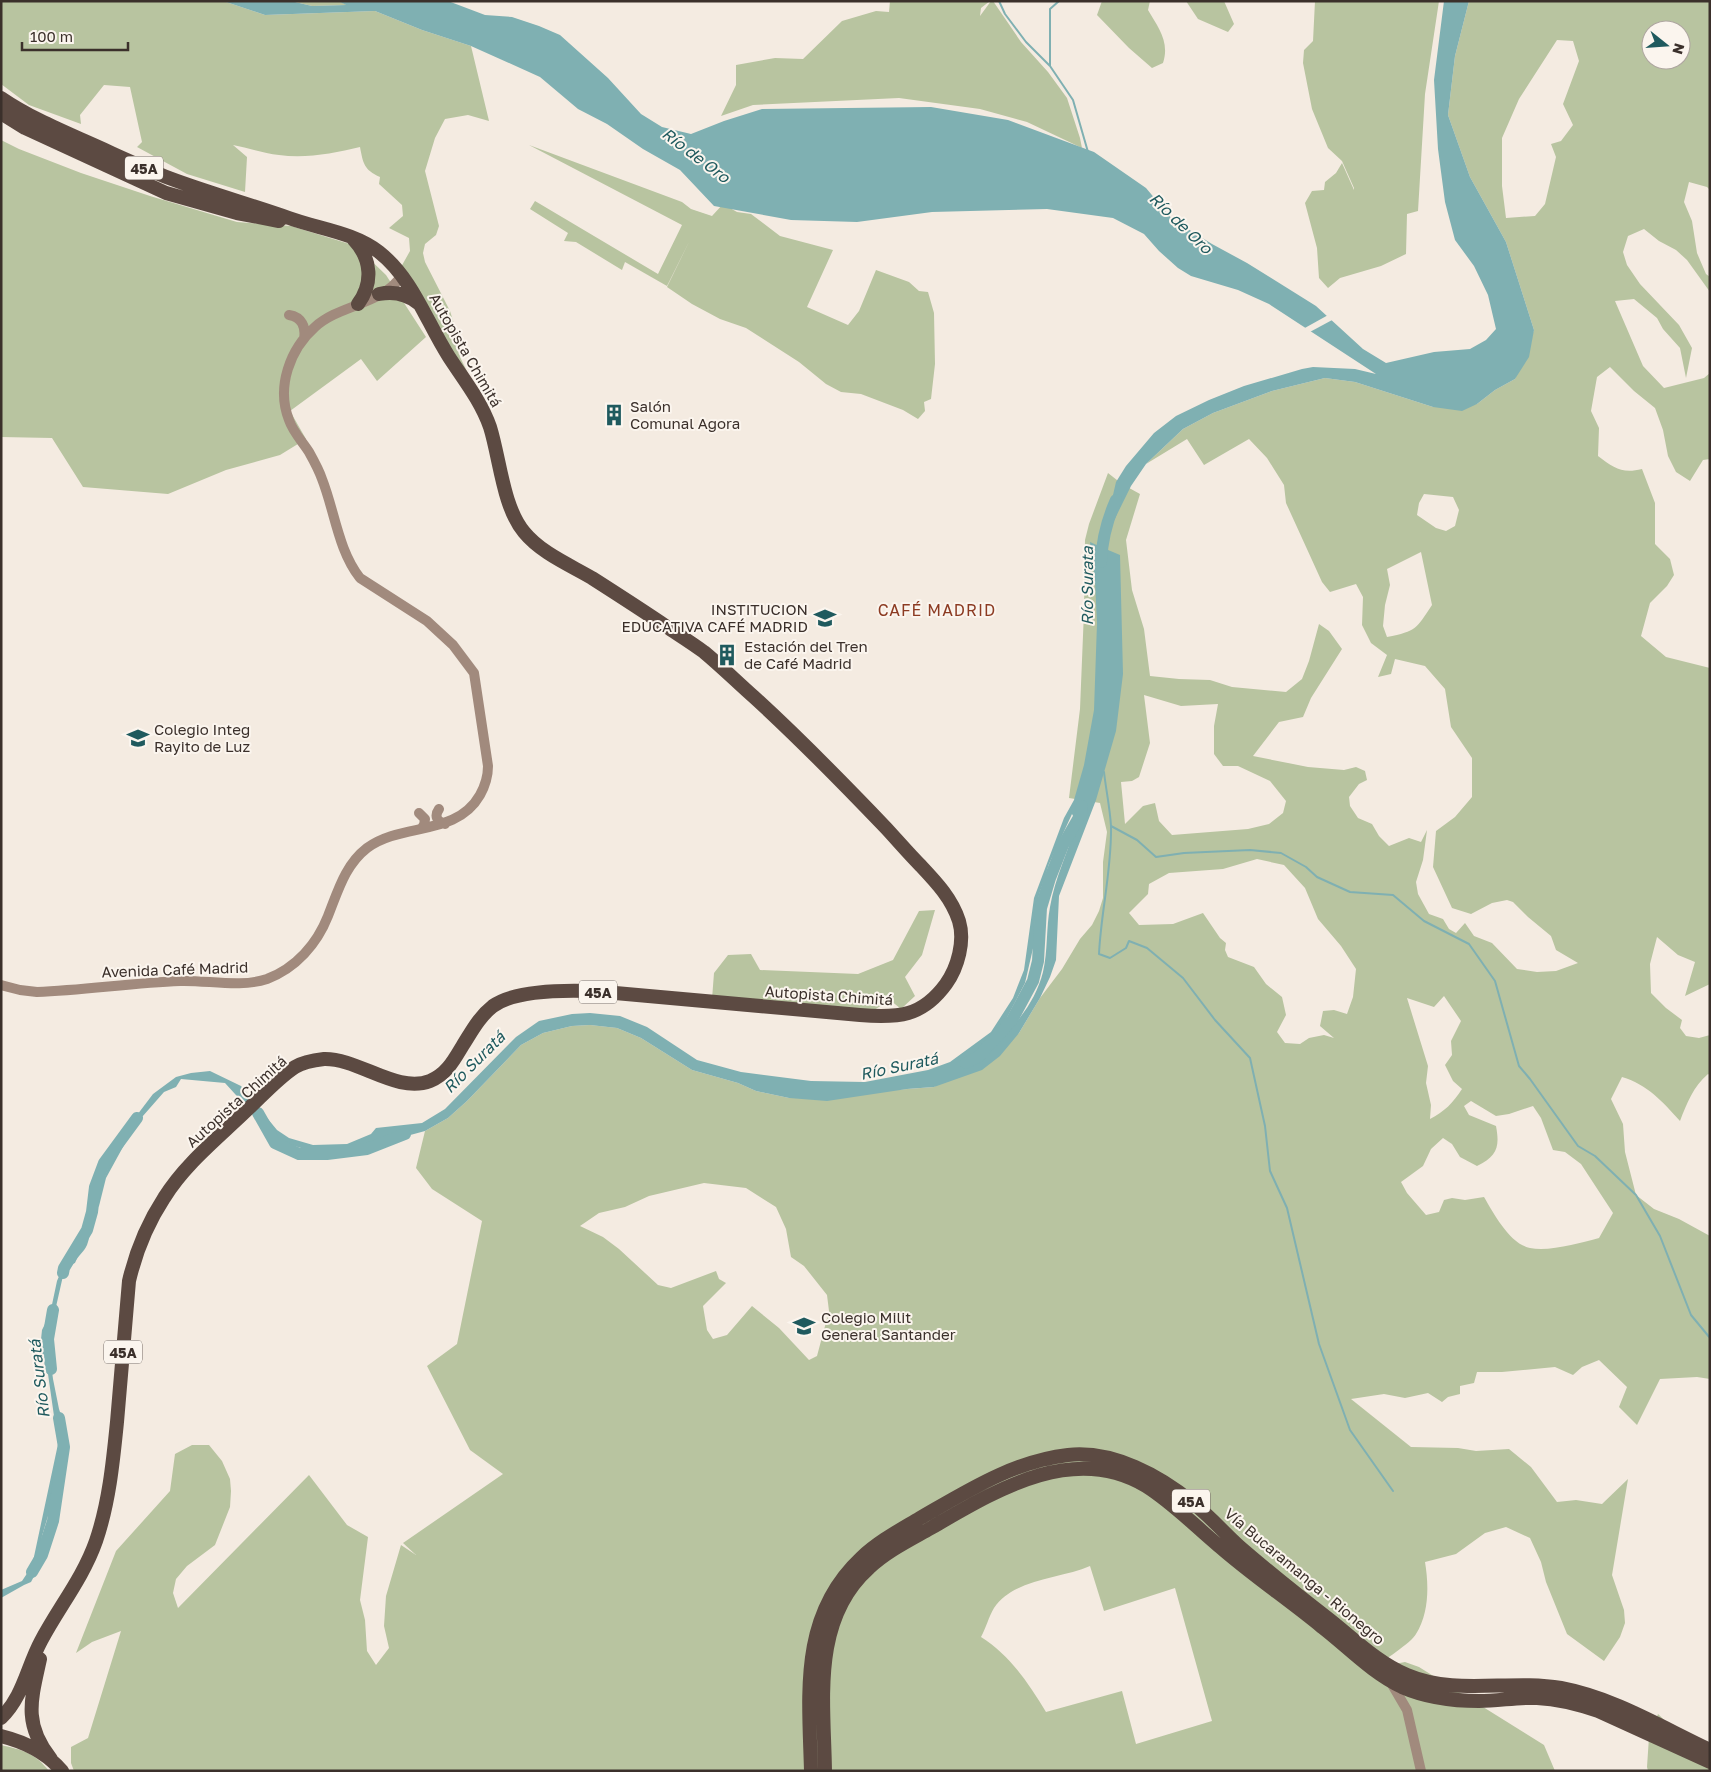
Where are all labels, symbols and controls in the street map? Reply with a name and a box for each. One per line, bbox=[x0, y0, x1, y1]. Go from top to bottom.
scale bar bbox=[22, 20, 129, 52]
north arrow bbox=[1641, 20, 1691, 70]
text: 100 m bbox=[30, 27, 73, 45]
text: N bbox=[1669, 41, 1689, 57]
water label: Río de Oro bbox=[658, 123, 735, 188]
road number: 45A bbox=[125, 156, 163, 180]
water label: Río de Oro bbox=[1145, 188, 1218, 259]
street label: Autopista Chimitá bbox=[426, 290, 506, 410]
place label: Salón Comunal Agora bbox=[630, 397, 740, 432]
building icon: Salón Comunal Agora bbox=[601, 402, 627, 428]
water label: Río Surata bbox=[1077, 545, 1097, 626]
place label: INSTITUCION EDUCATIVA CAFÉ MADRID bbox=[622, 600, 808, 635]
district label: CAFÉ MADRID bbox=[878, 600, 996, 620]
school or university icon: INSTITUCION EDUCATIVA CAFÉ MADRID bbox=[812, 605, 838, 631]
place label: Estación del Tren de Café Madrid bbox=[744, 637, 868, 672]
building icon: Estación del Tren de Café Madrid bbox=[714, 642, 740, 668]
place label: Colegio Integ Rayito de Luz bbox=[154, 720, 250, 755]
school or university icon: Colegio Integ Rayito de Luz bbox=[125, 725, 151, 751]
street label: Avenida Café Madrid bbox=[101, 957, 249, 981]
road number: 45A bbox=[579, 980, 617, 1004]
street label: Autopista Chimitá bbox=[764, 982, 894, 1008]
water label: Río Suratá bbox=[439, 1026, 510, 1097]
water label: Río Suratá bbox=[858, 1048, 942, 1084]
street label: Autopista Chimitá bbox=[182, 1051, 290, 1151]
place label: Colegio Milit General Santander bbox=[821, 1308, 956, 1343]
school or university icon: Colegio Milit General Santander bbox=[791, 1313, 817, 1339]
water label: Río Suratá bbox=[24, 1337, 54, 1419]
road number: 45A bbox=[104, 1340, 142, 1364]
road number: 45A bbox=[1172, 1490, 1210, 1512]
street label: Vía Bucaramanga - Rionegro bbox=[1221, 1504, 1389, 1648]

